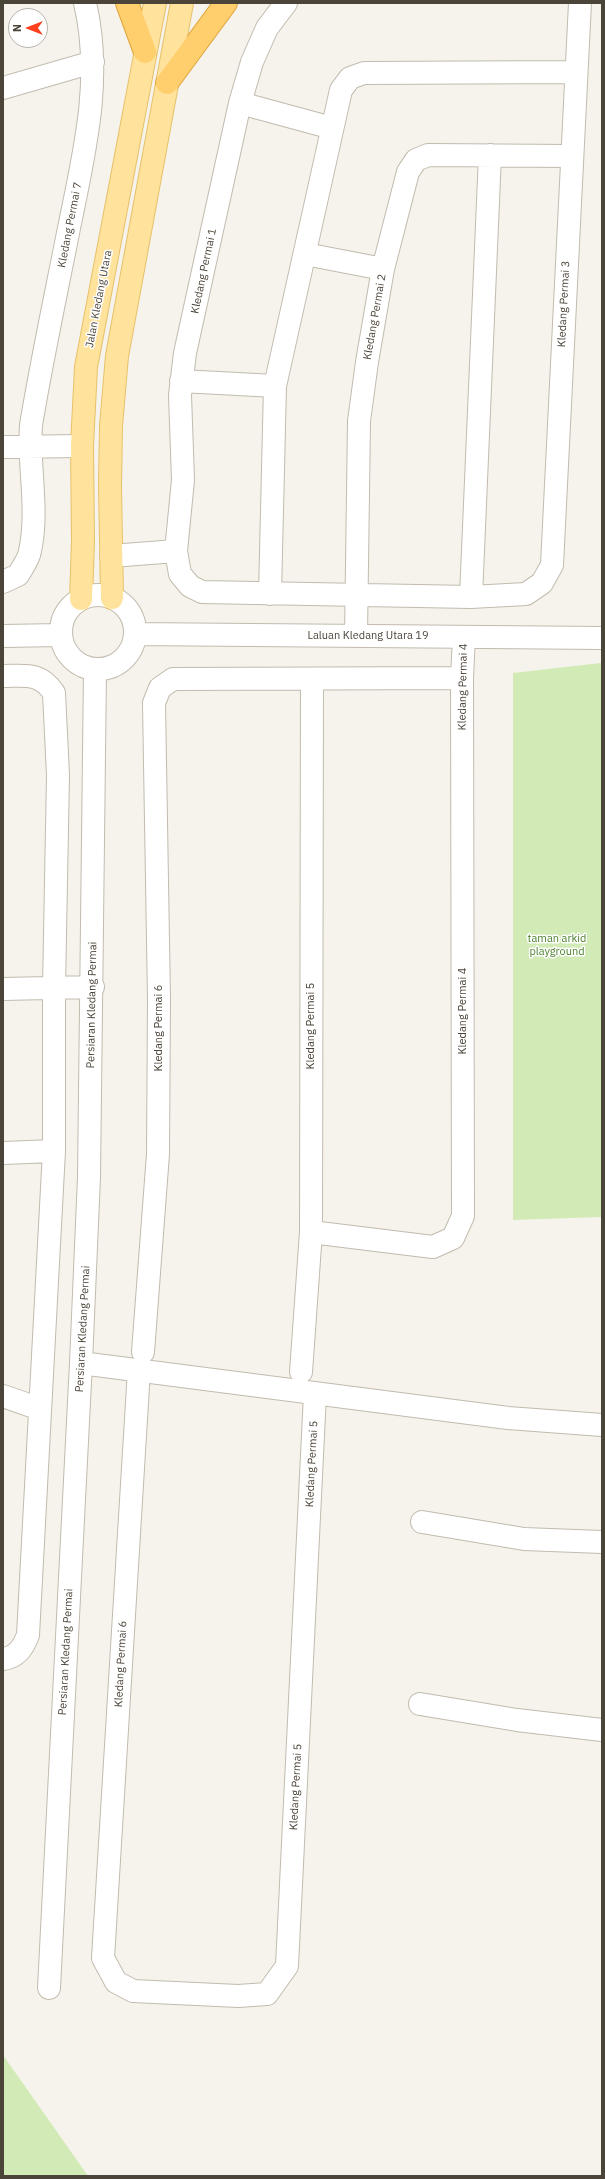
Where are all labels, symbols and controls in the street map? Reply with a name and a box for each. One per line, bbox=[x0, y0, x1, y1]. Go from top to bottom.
north arrow bbox=[8, 8, 48, 48]
text: N bbox=[10, 24, 24, 32]
street label: Kledang Permai 7 bbox=[55, 181, 85, 269]
street label: Kledang Permai 1 bbox=[189, 227, 219, 315]
street label: Jalan Kledang Utara bbox=[83, 249, 115, 349]
street label: Kledang Permai 3 bbox=[555, 260, 573, 348]
street label: Kledang Permai 2 bbox=[361, 273, 389, 361]
street label: Laluan Kledang Utara 19 bbox=[307, 629, 429, 643]
street label: Kledang Permai 4 bbox=[456, 643, 470, 731]
park label: taman arkid playground bbox=[528, 932, 586, 958]
street label: Persiaran Kledang Permai bbox=[84, 941, 100, 1069]
street label: Kledang Permai 4 bbox=[456, 968, 470, 1054]
street label: Kledang Permai 5 bbox=[304, 983, 318, 1069]
street label: Kledang Permai 6 bbox=[152, 985, 166, 1071]
street label: Persiaran Kledang Permai bbox=[73, 1265, 93, 1393]
street label: Kledang Permai 5 bbox=[303, 1420, 321, 1508]
street label: Persiaran Kledang Permai bbox=[56, 1588, 76, 1716]
street label: Kledang Permai 6 bbox=[112, 1620, 130, 1708]
street label: Kledang Permai 5 bbox=[287, 1743, 305, 1831]

